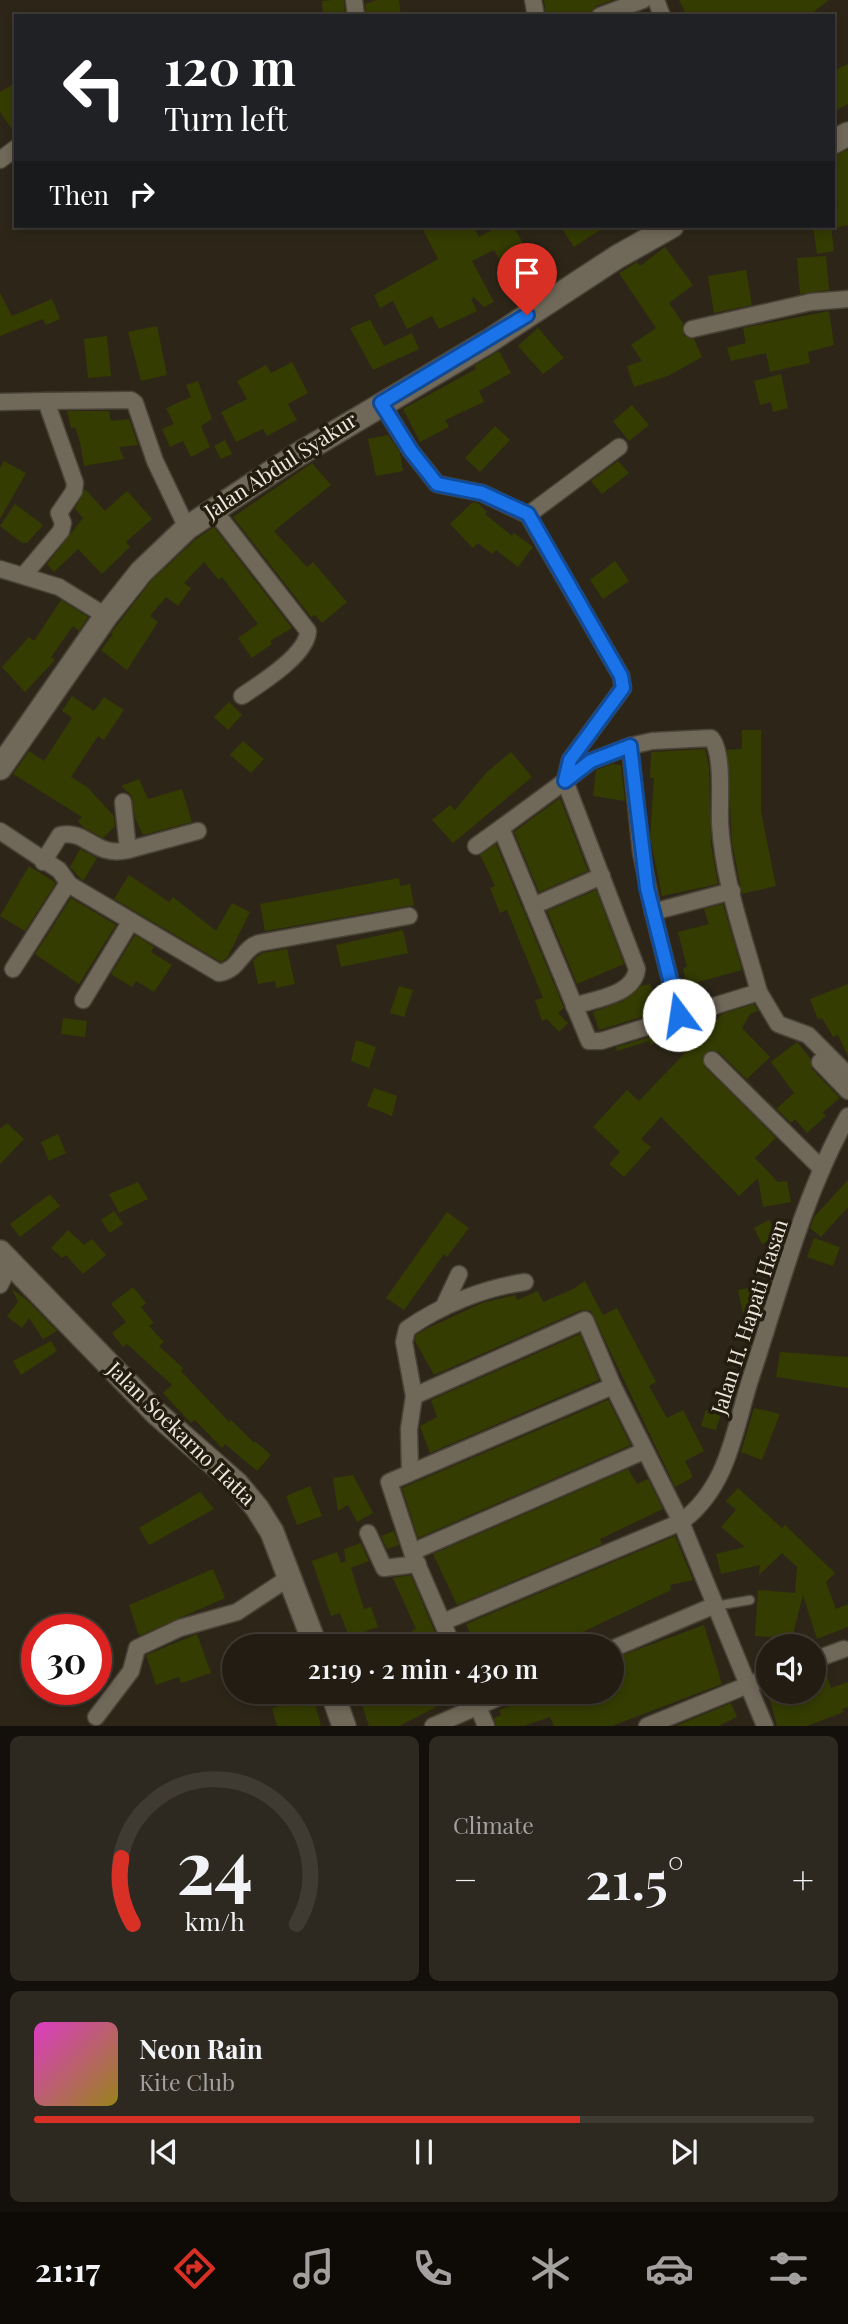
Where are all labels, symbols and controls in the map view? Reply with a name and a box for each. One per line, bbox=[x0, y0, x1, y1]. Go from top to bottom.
text: 120 m bbox=[164, 33, 296, 98]
icon: left bbox=[49, 42, 140, 133]
text: Turn left bbox=[164, 96, 288, 139]
icon: right bbox=[123, 175, 161, 213]
text: Then bbox=[49, 177, 109, 212]
pin bbox=[497, 243, 557, 315]
icon: arrive bbox=[508, 254, 546, 292]
street label: Jalan Abdul Syakur bbox=[197, 404, 362, 525]
position arrow bbox=[642, 978, 716, 1052]
street label: Jalan H. Hapati Hasan bbox=[703, 1215, 793, 1419]
street label: Jalan Soekarno Hatta bbox=[102, 1354, 263, 1511]
speed limit sign: 30 bbox=[21, 1614, 112, 1705]
map controls bbox=[756, 1634, 826, 1704]
button: sound bbox=[756, 1634, 826, 1704]
text: 21:19 · 2 min · 430 m bbox=[308, 1651, 538, 1686]
text: Climate bbox=[453, 1809, 534, 1840]
text: 24 bbox=[176, 1816, 253, 1913]
text: 21.5° bbox=[585, 1844, 684, 1913]
text: − bbox=[453, 1853, 478, 1904]
text: + bbox=[792, 1853, 814, 1904]
text: km/h bbox=[185, 1904, 245, 1937]
text: Neon Rain bbox=[139, 2031, 263, 2066]
text: Kite Club bbox=[139, 2066, 235, 2097]
icon: previous bbox=[145, 2133, 183, 2171]
icon: pause bbox=[405, 2133, 443, 2171]
icon: next bbox=[665, 2133, 703, 2171]
icon: directions bbox=[170, 2244, 219, 2293]
icon: music bbox=[289, 2244, 338, 2293]
icon: phone bbox=[408, 2244, 457, 2293]
icon: climate bbox=[526, 2244, 575, 2293]
icon: car bbox=[645, 2244, 694, 2293]
icon: filters bbox=[764, 2244, 813, 2293]
text: 21:17 bbox=[35, 2247, 100, 2290]

